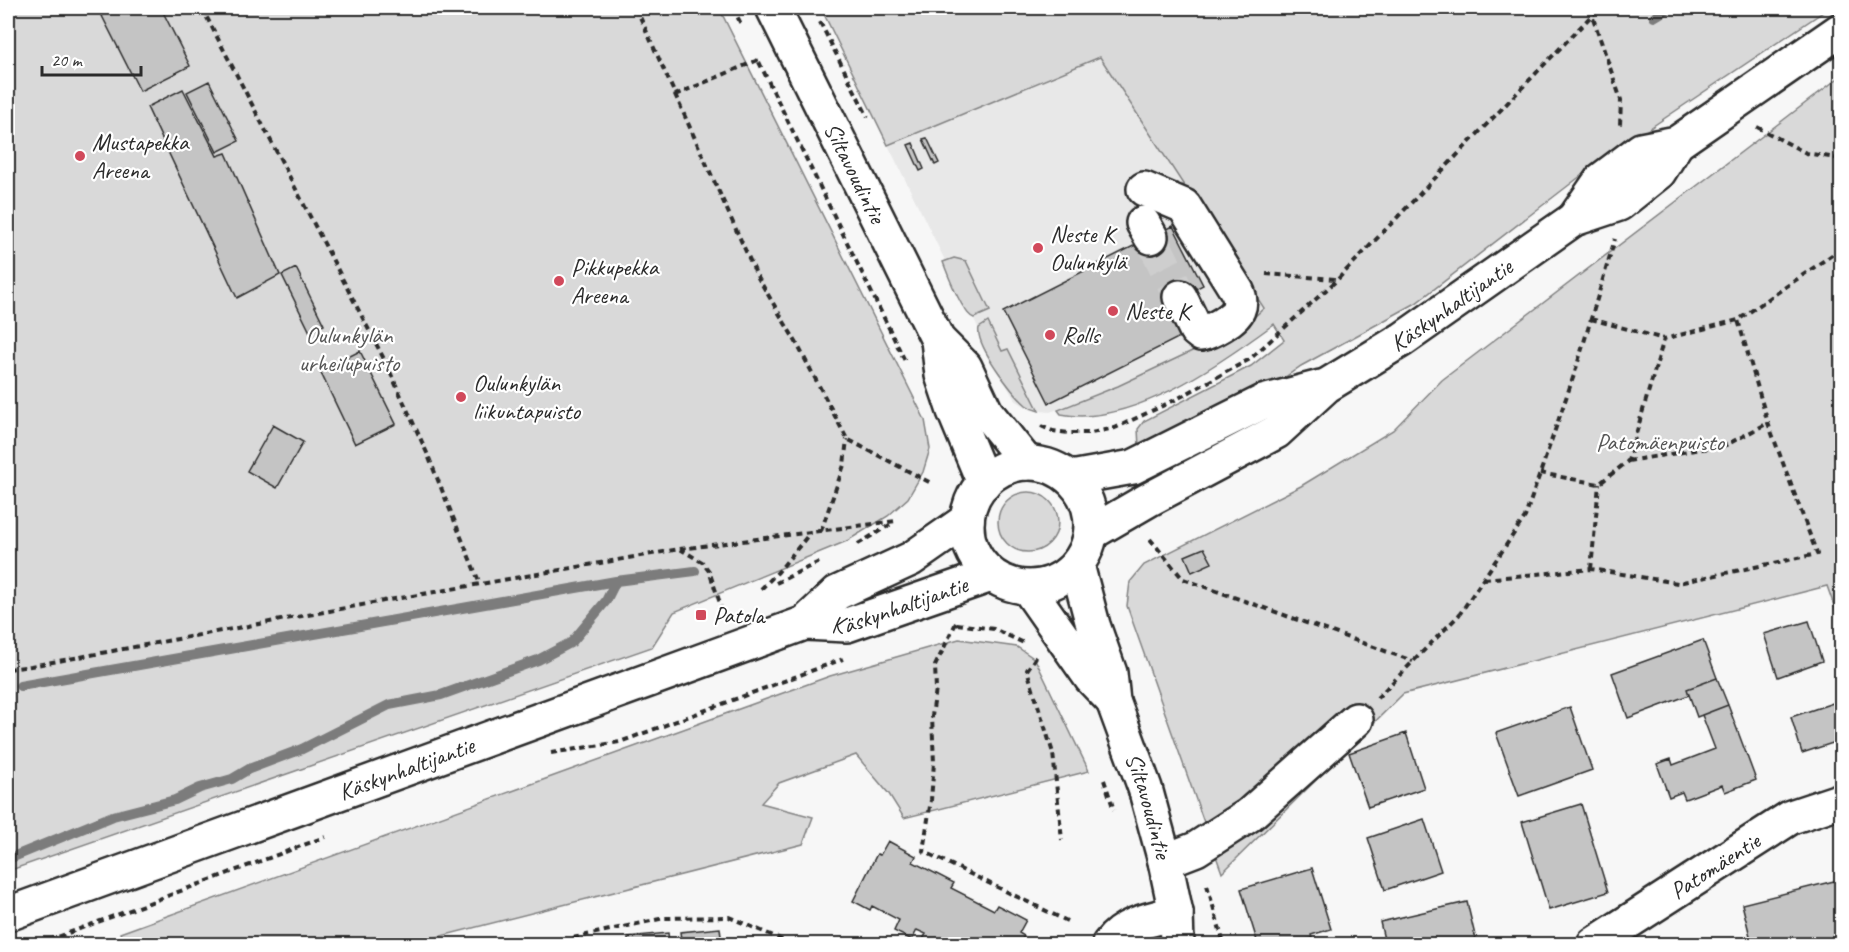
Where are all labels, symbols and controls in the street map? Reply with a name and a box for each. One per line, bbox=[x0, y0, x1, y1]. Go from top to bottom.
scale bar bbox=[42, 39, 141, 77]
text: 20 m bbox=[51, 49, 84, 71]
street label: Siltavoudintie bbox=[817, 117, 893, 230]
place label: Mustapekka Areena bbox=[92, 127, 190, 185]
marker: Mustapekka Areena bbox=[73, 149, 87, 163]
place label: Neste K Oulunkylä bbox=[1050, 219, 1128, 277]
marker: Neste K Oulunkylä bbox=[1031, 241, 1045, 255]
street label: Käskynhaltijantie bbox=[1385, 251, 1520, 358]
place label: Pikkupekka Areena bbox=[571, 252, 660, 310]
marker: Pikkupekka Areena bbox=[552, 274, 566, 288]
place label: Neste K bbox=[1125, 296, 1193, 326]
marker: Neste K bbox=[1106, 304, 1120, 318]
park label: Oulunkylän urheilupuisto bbox=[299, 320, 401, 378]
place label: Rolls bbox=[1062, 320, 1101, 350]
marker: Rolls bbox=[1043, 328, 1057, 342]
place label: Oulunkylän liikuntapuisto bbox=[473, 368, 581, 426]
marker: Oulunkylän liikuntapuisto bbox=[454, 390, 468, 404]
park label: Patomäenpuisto bbox=[1596, 427, 1725, 457]
street label: Käskynhaltijantie bbox=[831, 569, 974, 640]
place label: Patola bbox=[713, 600, 766, 630]
marker: Patola bbox=[694, 608, 708, 622]
street label: Käskynhaltijantie bbox=[334, 729, 480, 807]
street label: Siltavoudintie bbox=[1118, 749, 1179, 864]
street label: Patomäentie bbox=[1664, 825, 1768, 906]

